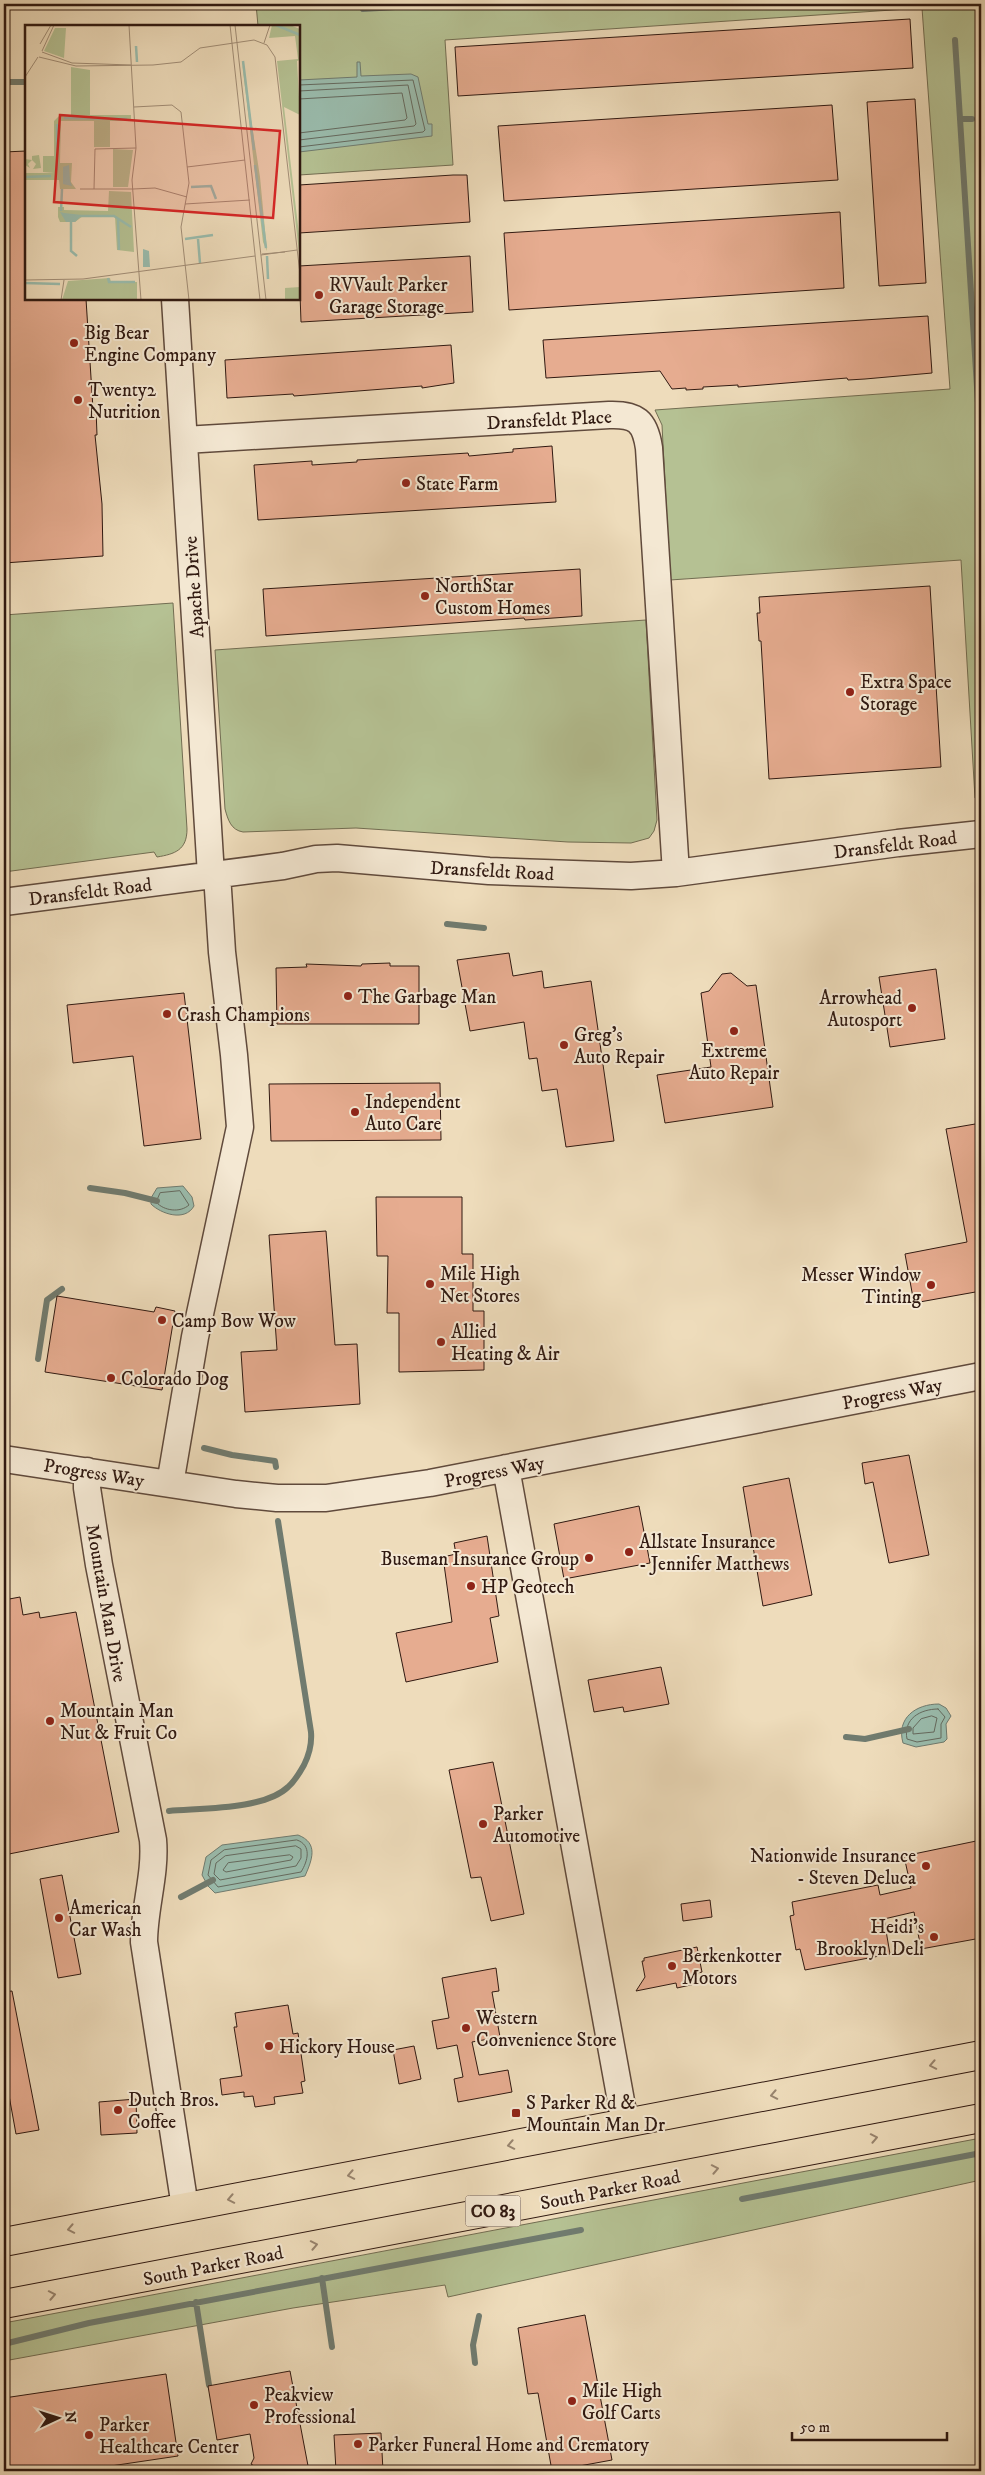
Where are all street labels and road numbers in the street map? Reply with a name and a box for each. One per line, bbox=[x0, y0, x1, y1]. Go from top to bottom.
street label: Dransfeldt Place bbox=[486, 406, 612, 435]
street label: Apache Drive bbox=[179, 535, 210, 639]
street label: Dransfeldt Road bbox=[832, 826, 959, 864]
street label: Dransfeldt Road bbox=[429, 857, 555, 886]
street label: Dransfeldt Road bbox=[27, 873, 154, 911]
street label: Progress Way bbox=[840, 1373, 945, 1415]
street label: Progress Way bbox=[442, 1451, 547, 1493]
street label: Progress Way bbox=[42, 1454, 147, 1493]
street label: Mountain Man Drive bbox=[80, 1522, 131, 1684]
street label: South Parker Road bbox=[538, 2166, 683, 2215]
road number: CO 83 bbox=[466, 2196, 520, 2226]
street label: South Parker Road bbox=[141, 2242, 286, 2291]

